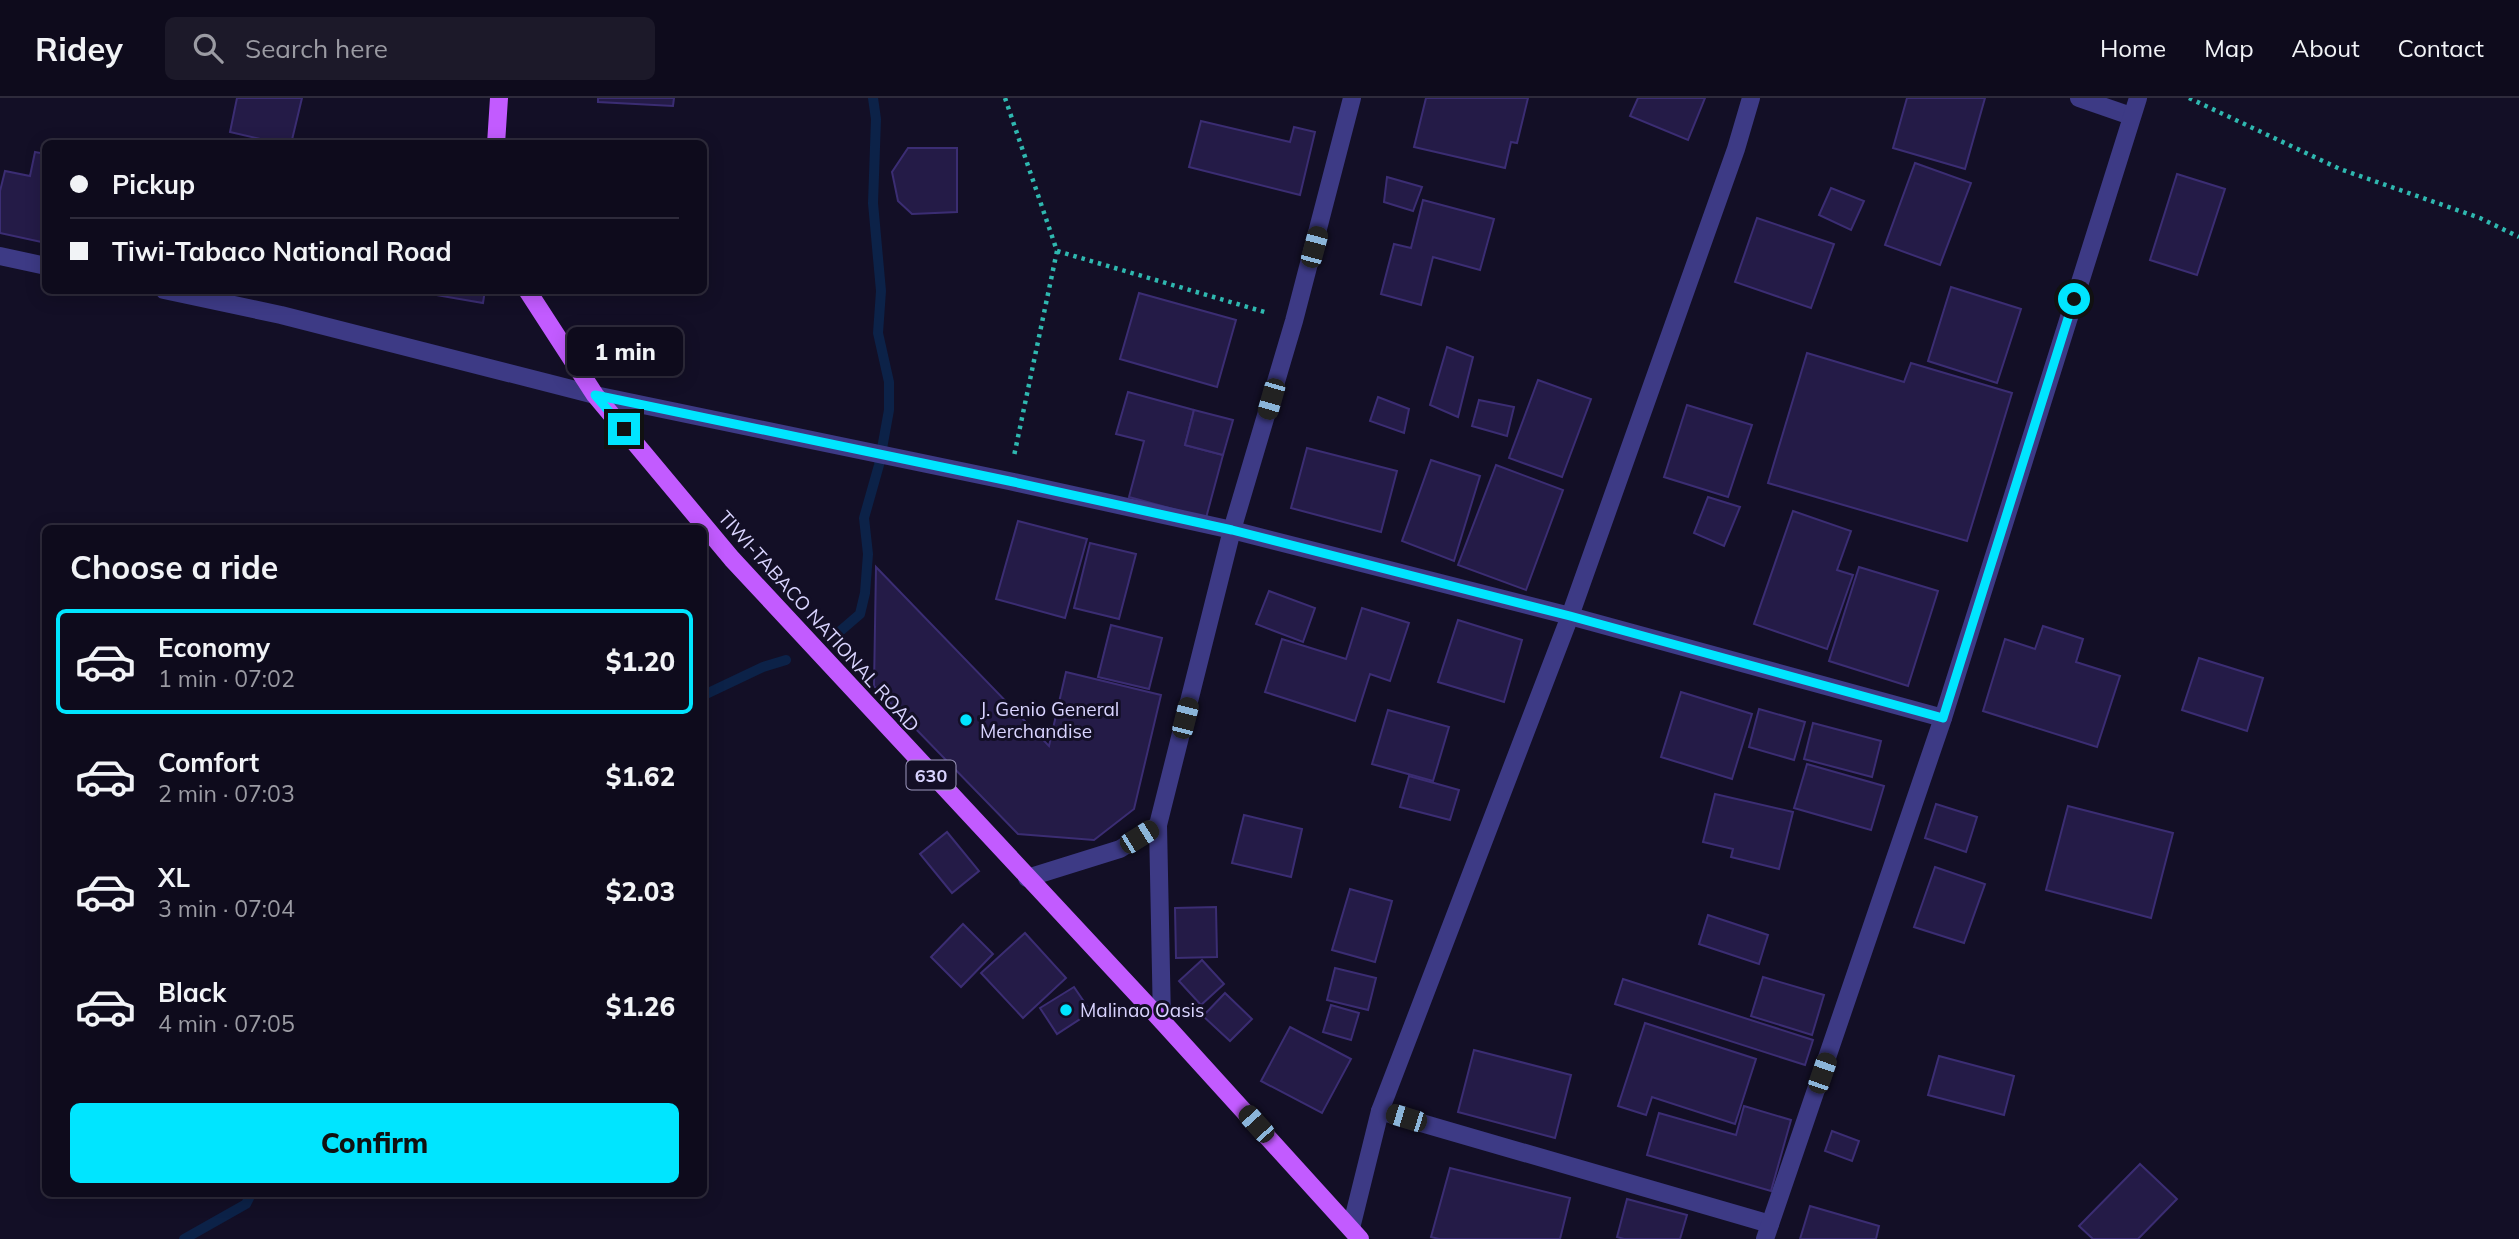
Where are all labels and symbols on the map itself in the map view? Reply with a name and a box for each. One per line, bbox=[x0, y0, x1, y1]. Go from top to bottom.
car bbox=[1299, 224, 1330, 270]
route start bbox=[2058, 283, 2090, 315]
callout: 1 min bbox=[566, 328, 682, 376]
car bbox=[1256, 376, 1287, 422]
route end bbox=[608, 413, 640, 445]
street label: TIWI-TABACO NATIONAL ROAD bbox=[713, 505, 925, 737]
car bbox=[1170, 695, 1201, 741]
place label: J. Genio General Merchandise bbox=[980, 697, 1119, 743]
marker: J. Genio General Merchandise bbox=[958, 712, 974, 728]
road number: 630 bbox=[906, 760, 956, 790]
car bbox=[1116, 817, 1163, 857]
place label: Malinao Oasis bbox=[1080, 998, 1205, 1022]
marker: Malinao Oasis bbox=[1058, 1002, 1074, 1018]
car bbox=[1806, 1050, 1839, 1096]
car bbox=[1235, 1101, 1278, 1147]
car bbox=[1383, 1102, 1430, 1134]

